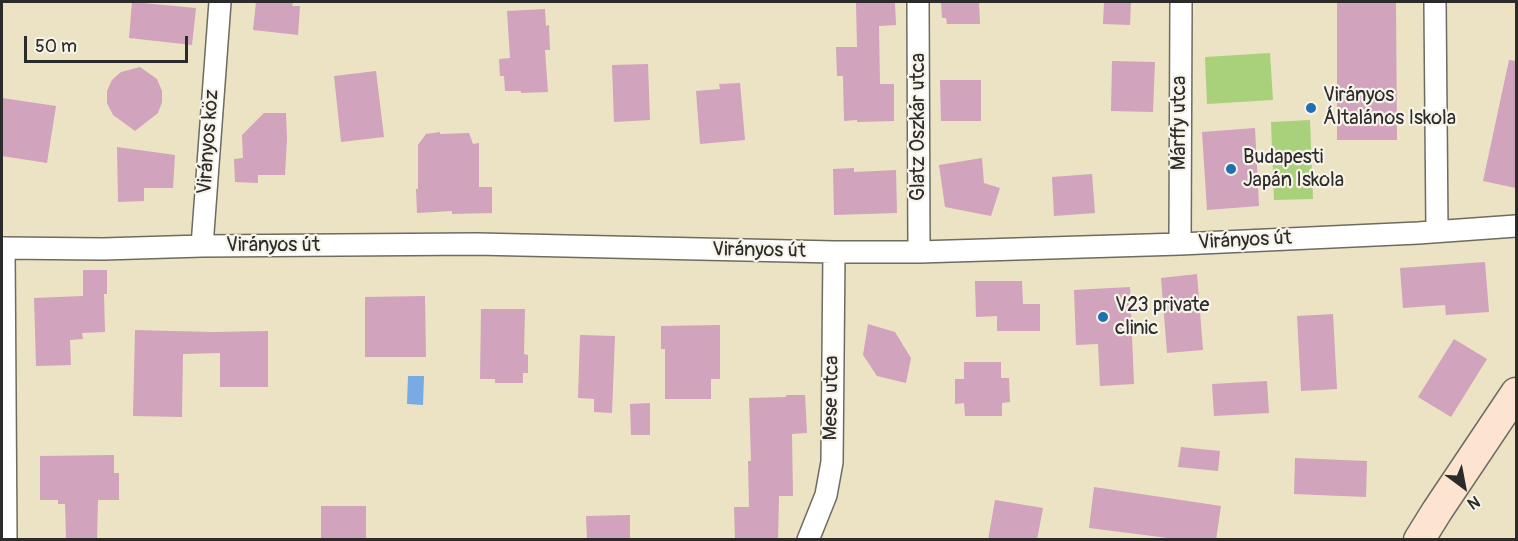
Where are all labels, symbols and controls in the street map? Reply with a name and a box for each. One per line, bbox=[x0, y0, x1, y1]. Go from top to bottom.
scale bar bbox=[27, 24, 190, 62]
text: 50 m bbox=[35, 35, 77, 58]
street label: Glatz Oszkár utca bbox=[907, 53, 931, 201]
street label: Márffy utca bbox=[1168, 76, 1192, 170]
place label: Virányos Általános Iskola bbox=[1323, 84, 1456, 131]
street label: Virányos köz bbox=[193, 89, 225, 195]
marker: Virányos Általános Iskola bbox=[1304, 101, 1318, 115]
place label: Budapesti Japán Iskola bbox=[1243, 146, 1344, 193]
marker: Budapesti Japán Iskola bbox=[1224, 162, 1238, 176]
street label: Virányos út bbox=[1197, 227, 1293, 255]
street label: Virányos út bbox=[226, 234, 320, 258]
street label: Virányos út bbox=[712, 238, 806, 264]
place label: V23 private clinic bbox=[1115, 294, 1209, 341]
marker: V23 private clinic bbox=[1096, 310, 1110, 324]
street label: Mese utca bbox=[819, 355, 845, 441]
north arrow bbox=[1434, 457, 1494, 517]
text: N bbox=[1464, 491, 1483, 514]

